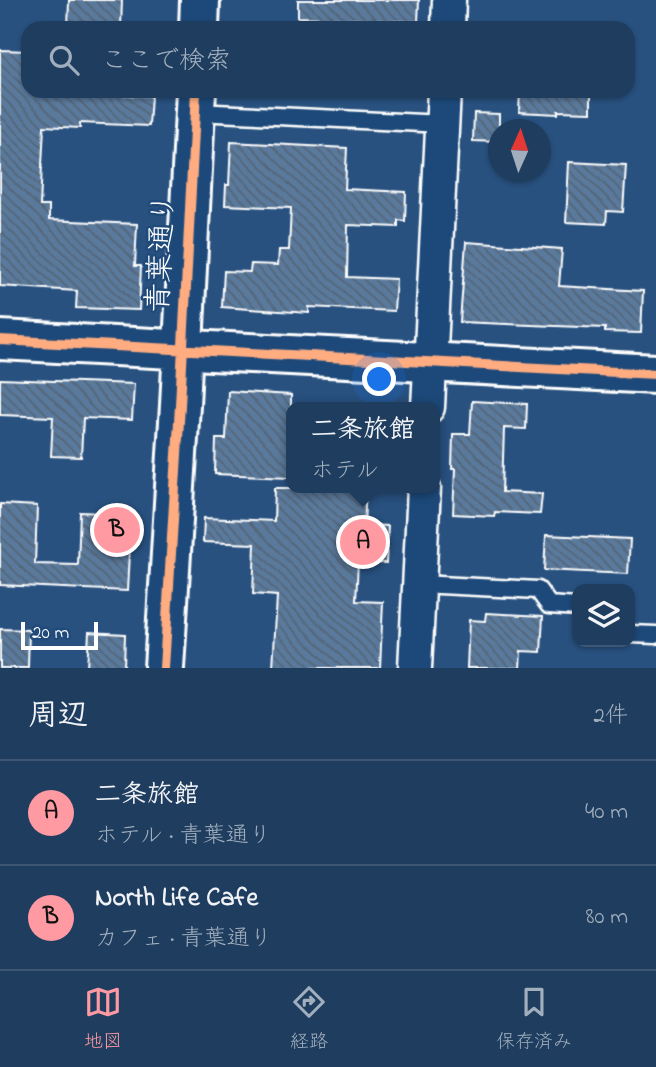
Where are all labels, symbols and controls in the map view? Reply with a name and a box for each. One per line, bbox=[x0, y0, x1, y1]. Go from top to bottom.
search box bbox=[21, 21, 635, 98]
icon: search bbox=[45, 41, 83, 79]
text: ここで検索 bbox=[101, 43, 231, 81]
north arrow bbox=[488, 119, 551, 182]
street label: 青葉通り bbox=[138, 192, 188, 314]
your location bbox=[362, 362, 396, 396]
popup bbox=[286, 402, 440, 493]
text: 二条旅館 bbox=[311, 412, 415, 450]
text: ホテル bbox=[311, 455, 379, 488]
pin: B bbox=[94, 504, 140, 556]
pin: A bbox=[340, 516, 386, 568]
map controls bbox=[572, 584, 635, 647]
button: layers bbox=[572, 584, 635, 647]
scale bar bbox=[21, 619, 98, 651]
text: 20 m bbox=[32, 620, 69, 647]
text: 周辺 bbox=[28, 695, 88, 739]
text: 2件 bbox=[594, 700, 628, 733]
text: 二条旅館 bbox=[95, 777, 199, 815]
text: A bbox=[44, 796, 58, 829]
text: 40 m bbox=[585, 796, 628, 829]
text: ホテル · 青葉通り bbox=[95, 820, 271, 853]
text: North Life Cafe bbox=[95, 880, 258, 918]
text: B bbox=[43, 901, 59, 934]
text: 80 m bbox=[586, 901, 628, 934]
text: カフェ · 青葉通り bbox=[95, 923, 272, 956]
tab: 地図 bbox=[84, 983, 122, 1056]
tab: 経路 bbox=[290, 983, 328, 1056]
tab: 保存済み bbox=[496, 983, 572, 1056]

